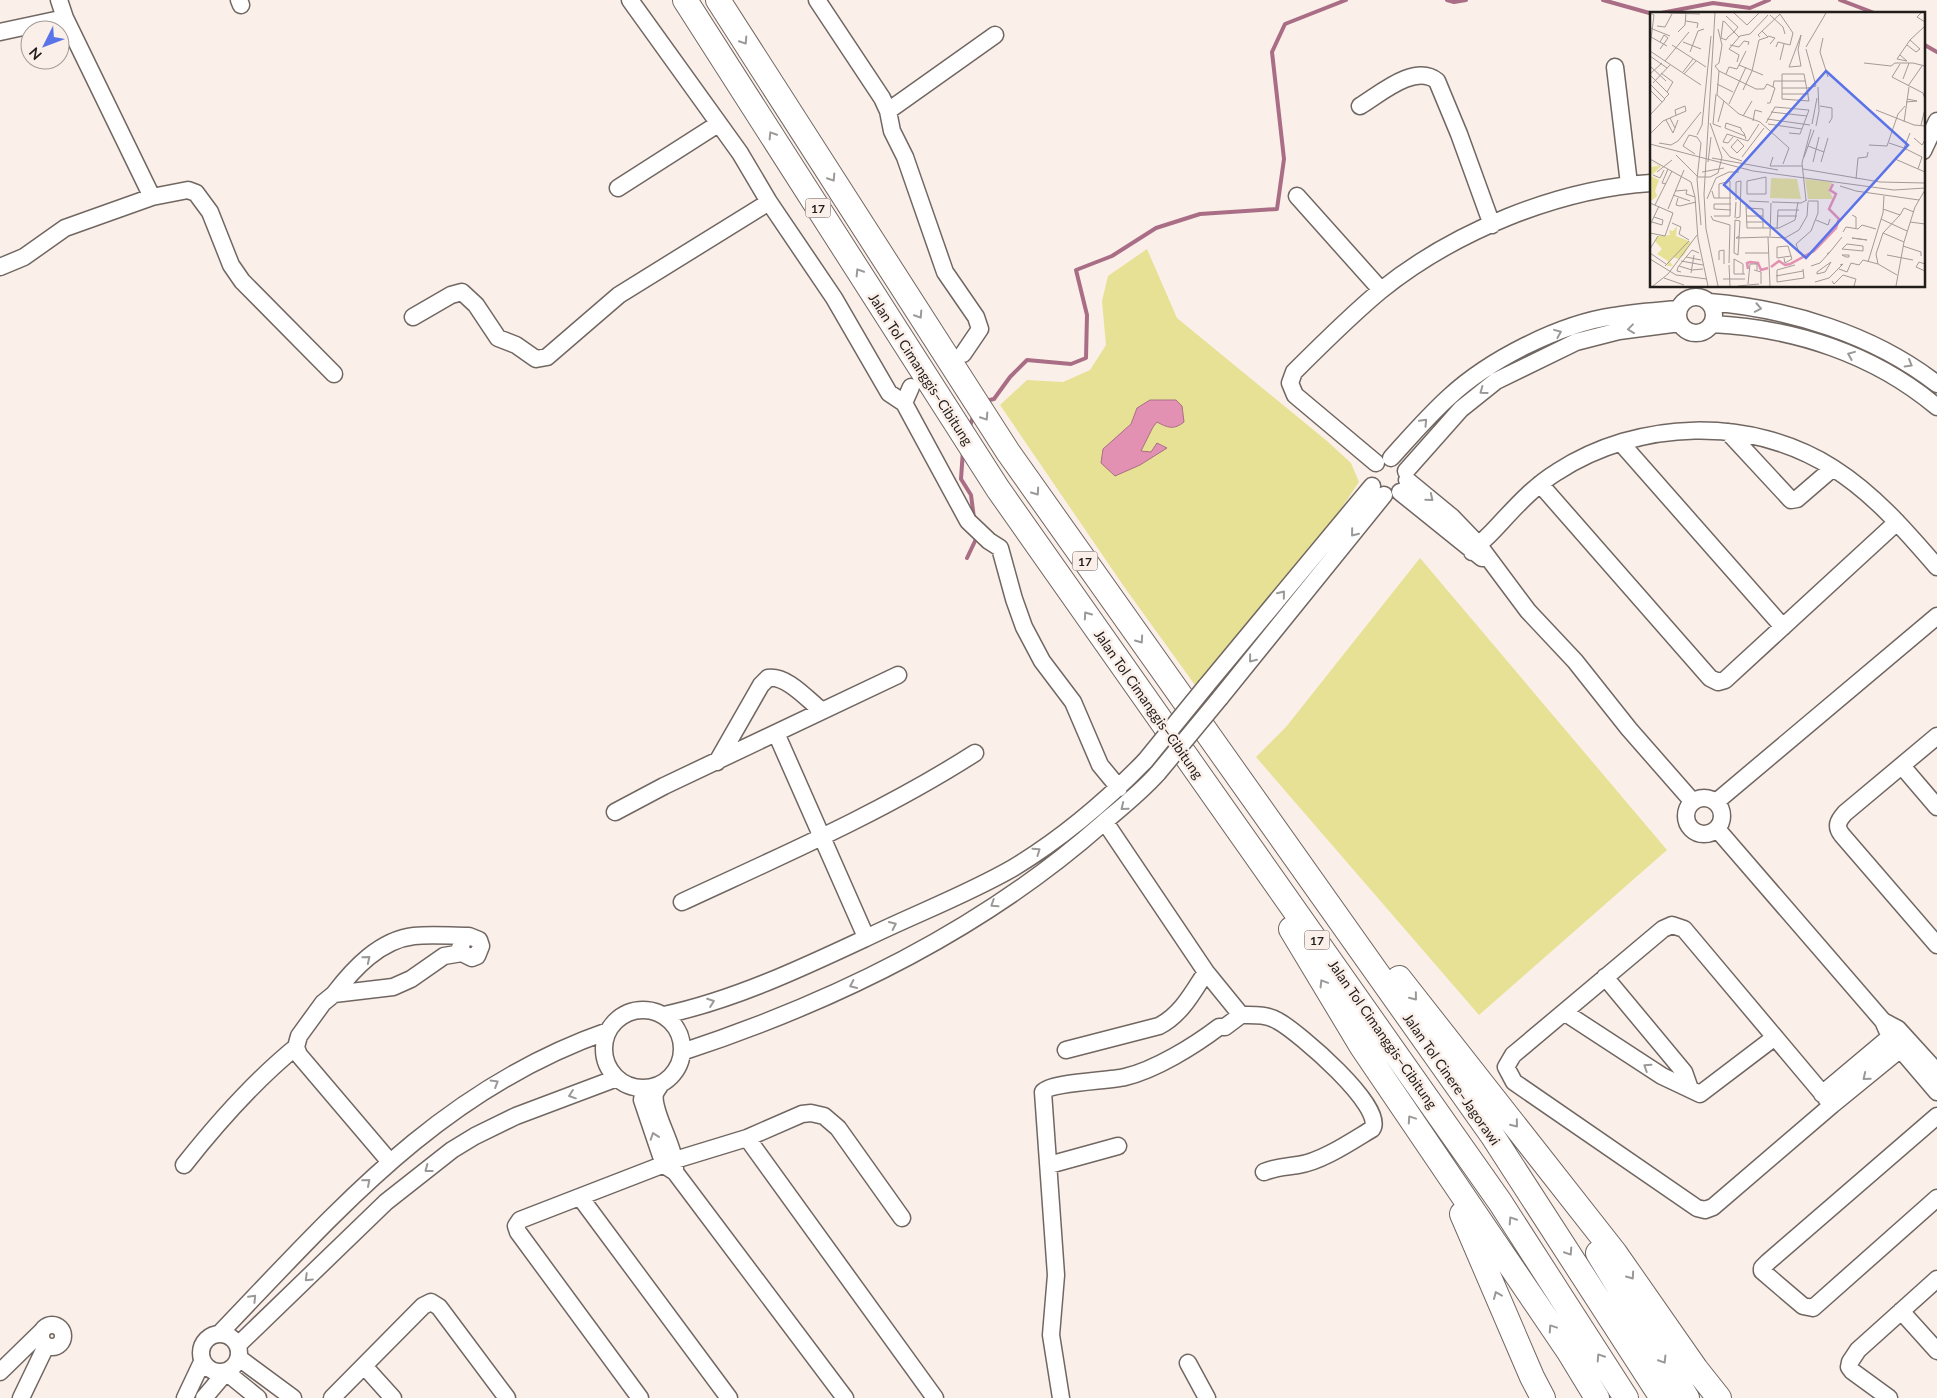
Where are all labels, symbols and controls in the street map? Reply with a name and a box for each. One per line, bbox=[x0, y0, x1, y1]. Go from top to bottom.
inset map bbox=[1650, 12, 1924, 288]
north arrow bbox=[20, 20, 70, 70]
one-way arrow bbox=[738, 36, 748, 45]
text: N bbox=[25, 44, 45, 64]
one-way arrow bbox=[768, 132, 778, 141]
one-way arrow bbox=[825, 173, 835, 182]
road number: 17 bbox=[806, 198, 830, 218]
one-way arrow bbox=[856, 269, 865, 278]
street label: Jalan Tol Cimanggis–Cibitung bbox=[865, 290, 977, 448]
one-way arrow bbox=[1753, 303, 1762, 313]
one-way arrow bbox=[913, 310, 922, 319]
one-way arrow bbox=[1627, 323, 1635, 334]
one-way arrow bbox=[1553, 328, 1562, 339]
one-way arrow bbox=[1847, 351, 1856, 361]
one-way arrow bbox=[1904, 358, 1913, 368]
one-way arrow bbox=[1479, 385, 1488, 394]
one-way arrow bbox=[978, 411, 988, 420]
one-way arrow bbox=[1418, 418, 1427, 427]
one-way arrow bbox=[1030, 486, 1039, 496]
one-way arrow bbox=[1424, 493, 1433, 501]
one-way arrow bbox=[1351, 527, 1359, 536]
road number: 17 bbox=[1072, 552, 1098, 570]
one-way arrow bbox=[1276, 591, 1285, 600]
one-way arrow bbox=[1084, 611, 1093, 621]
street label: Jalan Tol Cimanggis–Cibitung bbox=[1091, 626, 1207, 782]
one-way arrow bbox=[1134, 634, 1143, 643]
one-way arrow bbox=[1249, 653, 1257, 662]
one-way arrow bbox=[1120, 801, 1129, 810]
one-way arrow bbox=[1031, 848, 1041, 857]
one-way arrow bbox=[990, 898, 999, 908]
one-way arrow bbox=[888, 921, 897, 931]
road number: 17 bbox=[1304, 930, 1330, 950]
one-way arrow bbox=[361, 956, 370, 964]
street label: Jalan Tol Cimanggis–Cibitung bbox=[1325, 956, 1441, 1112]
one-way arrow bbox=[849, 979, 858, 989]
one-way arrow bbox=[1320, 979, 1330, 988]
one-way arrow bbox=[1408, 992, 1417, 1001]
one-way arrow bbox=[707, 998, 715, 1008]
street label: Jalan Tol Cinere–Jagorawi bbox=[1400, 1010, 1504, 1148]
one-way arrow bbox=[1643, 1064, 1653, 1073]
one-way arrow bbox=[1863, 1072, 1872, 1081]
one-way arrow bbox=[490, 1080, 499, 1090]
one-way arrow bbox=[568, 1089, 576, 1099]
one-way arrow bbox=[1408, 1116, 1417, 1125]
one-way arrow bbox=[1510, 1119, 1519, 1128]
one-way arrow bbox=[650, 1132, 660, 1141]
one-way arrow bbox=[425, 1163, 434, 1171]
one-way arrow bbox=[361, 1179, 370, 1188]
one-way arrow bbox=[1509, 1217, 1518, 1226]
one-way arrow bbox=[1563, 1247, 1573, 1256]
one-way arrow bbox=[1625, 1270, 1634, 1279]
one-way arrow bbox=[304, 1272, 313, 1281]
one-way arrow bbox=[1493, 1292, 1503, 1300]
one-way arrow bbox=[248, 1295, 257, 1304]
one-way arrow bbox=[1549, 1324, 1558, 1333]
one-way arrow bbox=[1597, 1353, 1606, 1363]
one-way arrow bbox=[1657, 1354, 1666, 1363]

